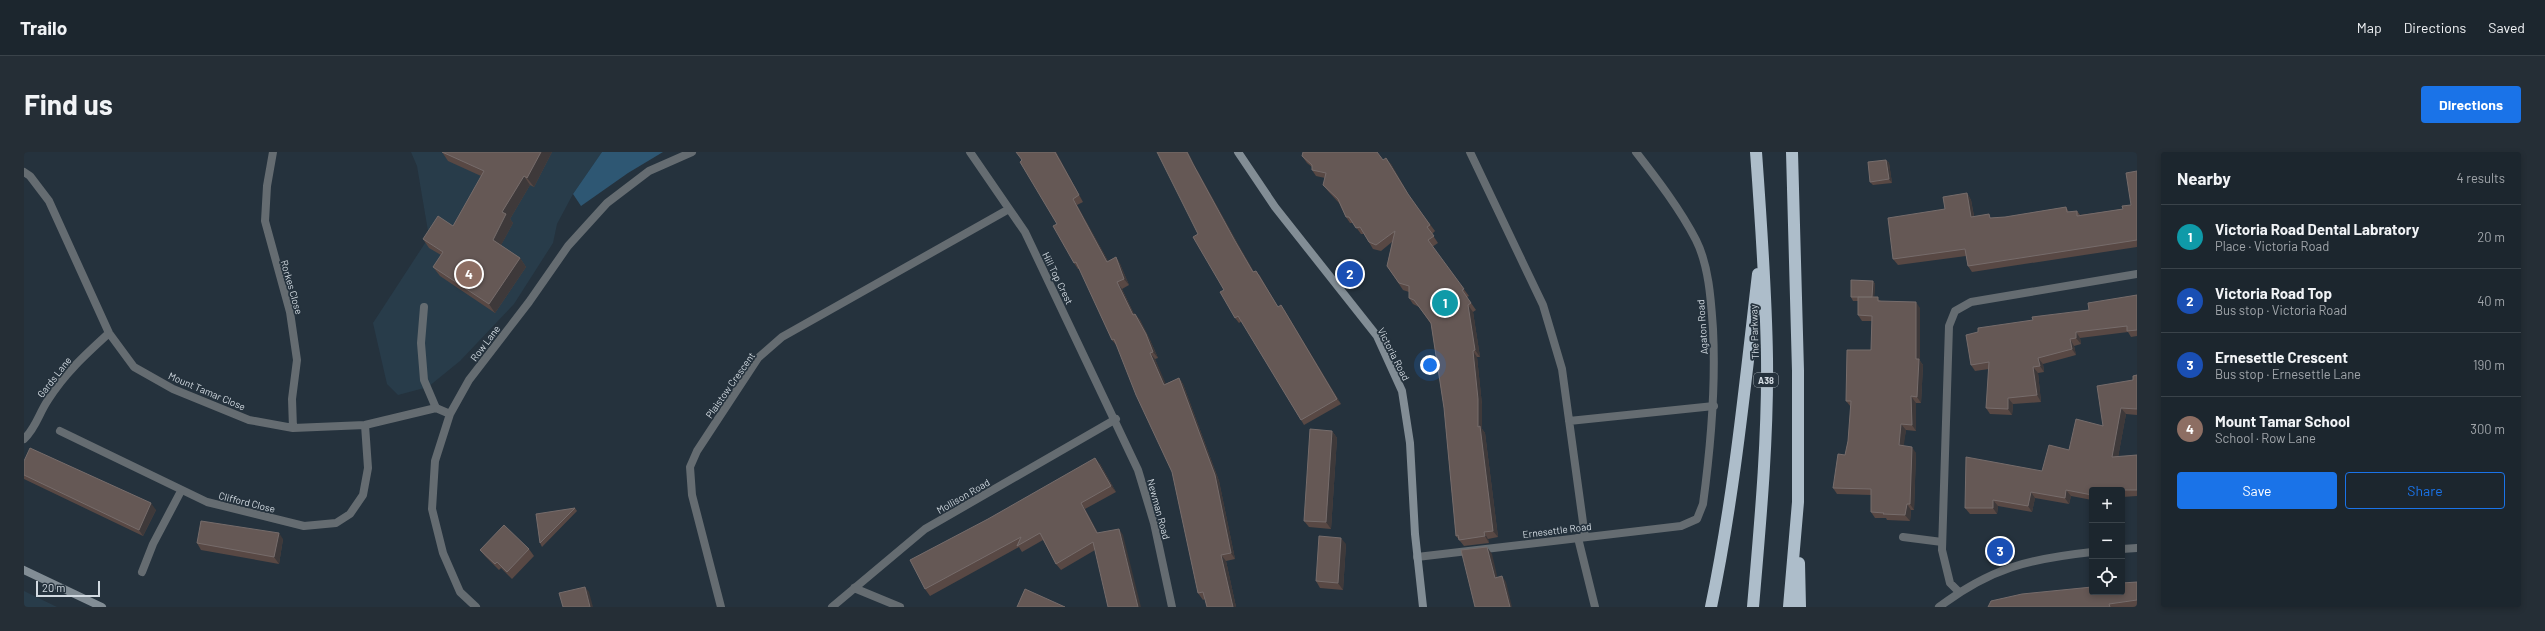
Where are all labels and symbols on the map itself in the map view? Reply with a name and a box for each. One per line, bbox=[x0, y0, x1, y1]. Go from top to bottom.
street label: Hill Top Crest bbox=[1040, 250, 1076, 307]
street label: Rorkes Close bbox=[279, 258, 305, 316]
pin: 4 bbox=[456, 259, 482, 289]
pin: 2 bbox=[1337, 259, 1363, 289]
pin: 1 bbox=[1432, 288, 1458, 318]
street label: Agaton Road bbox=[1694, 299, 1710, 355]
street label: The Parkway bbox=[1747, 304, 1761, 360]
street label: Row Lane bbox=[468, 323, 502, 363]
street label: Victoria Road bbox=[1375, 325, 1413, 383]
street label: Plaistow Crescent bbox=[703, 349, 757, 420]
street label: Gards Lane bbox=[34, 354, 74, 400]
your location bbox=[1420, 355, 1440, 375]
street label: Mount Tamar Close bbox=[167, 369, 247, 413]
road number: A38 bbox=[1754, 373, 1778, 387]
street label: Mollison Road bbox=[934, 476, 992, 516]
street label: Newman Road bbox=[1145, 477, 1173, 541]
street label: Clifford Close bbox=[217, 489, 277, 515]
street label: Ernesettle Road bbox=[1522, 520, 1592, 540]
pin: 3 bbox=[1987, 536, 2013, 566]
scale bar bbox=[36, 579, 100, 598]

